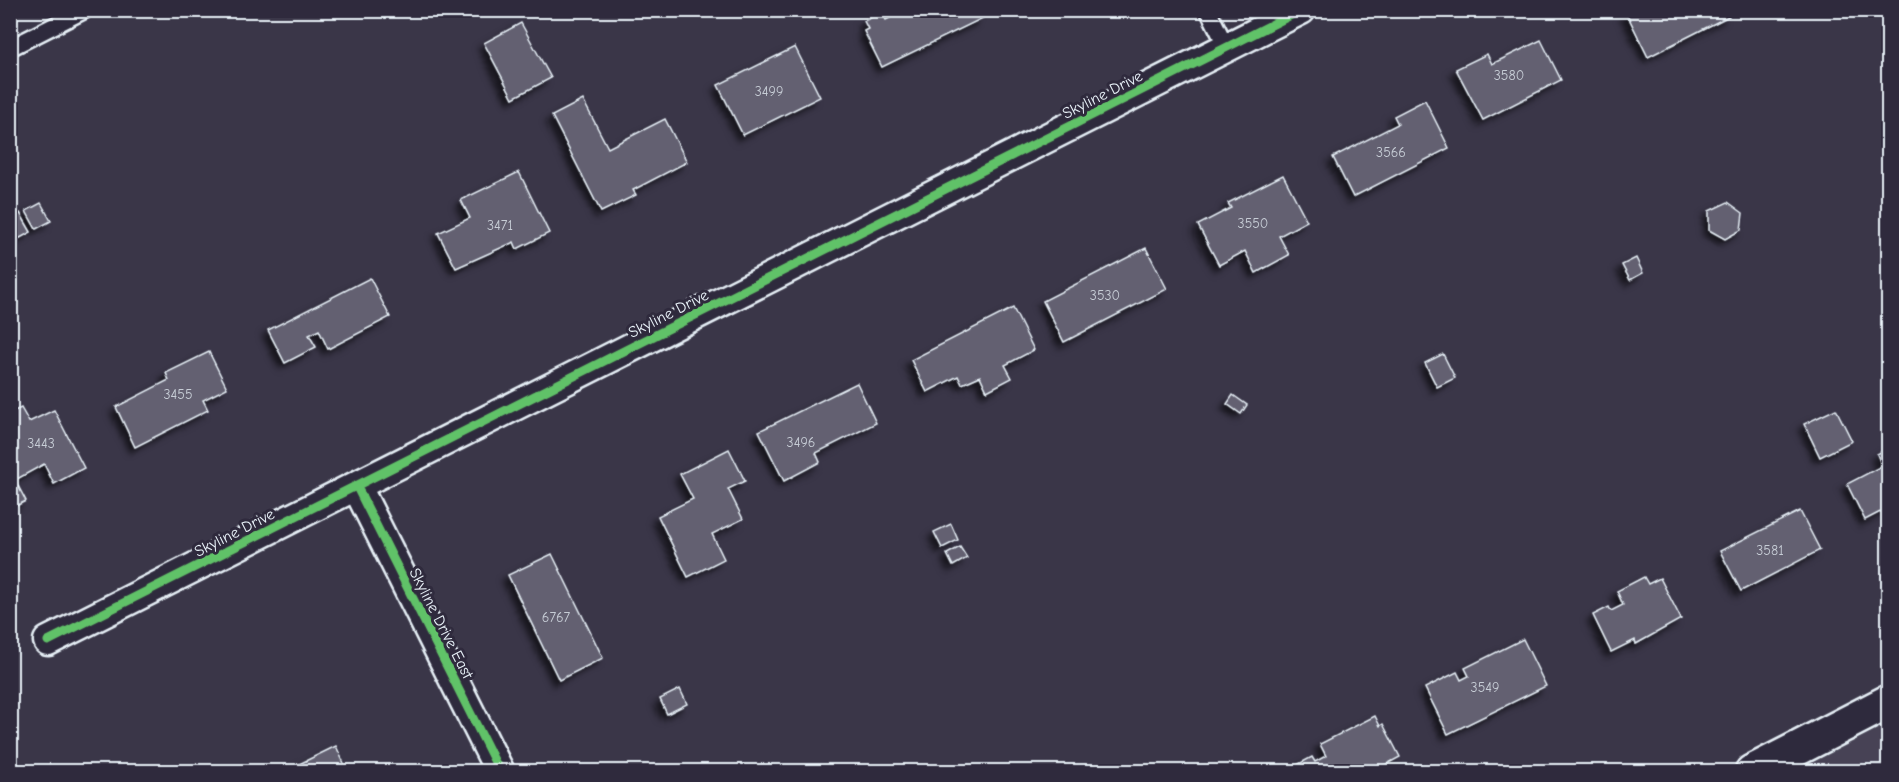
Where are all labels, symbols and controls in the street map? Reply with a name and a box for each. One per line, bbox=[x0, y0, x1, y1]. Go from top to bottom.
street label: Skyline Drive bbox=[1059, 67, 1146, 123]
house number: 3580 bbox=[1494, 67, 1524, 84]
house number: 3499 bbox=[755, 83, 783, 100]
house number: 3566 bbox=[1376, 144, 1406, 161]
house number: 3550 bbox=[1238, 215, 1268, 232]
house number: 3471 bbox=[487, 217, 513, 234]
street label: Skyline Drive bbox=[625, 286, 712, 342]
house number: 3530 bbox=[1090, 287, 1120, 304]
house number: 3455 bbox=[163, 386, 193, 403]
house number: 3496 bbox=[787, 434, 815, 451]
house number: 3443 bbox=[27, 435, 55, 452]
street label: Skyline Drive bbox=[191, 505, 278, 561]
house number: 3581 bbox=[1756, 542, 1784, 559]
street label: Skyline Drive East bbox=[405, 565, 477, 682]
house number: 6767 bbox=[542, 609, 571, 626]
house number: 3549 bbox=[1471, 679, 1499, 696]

